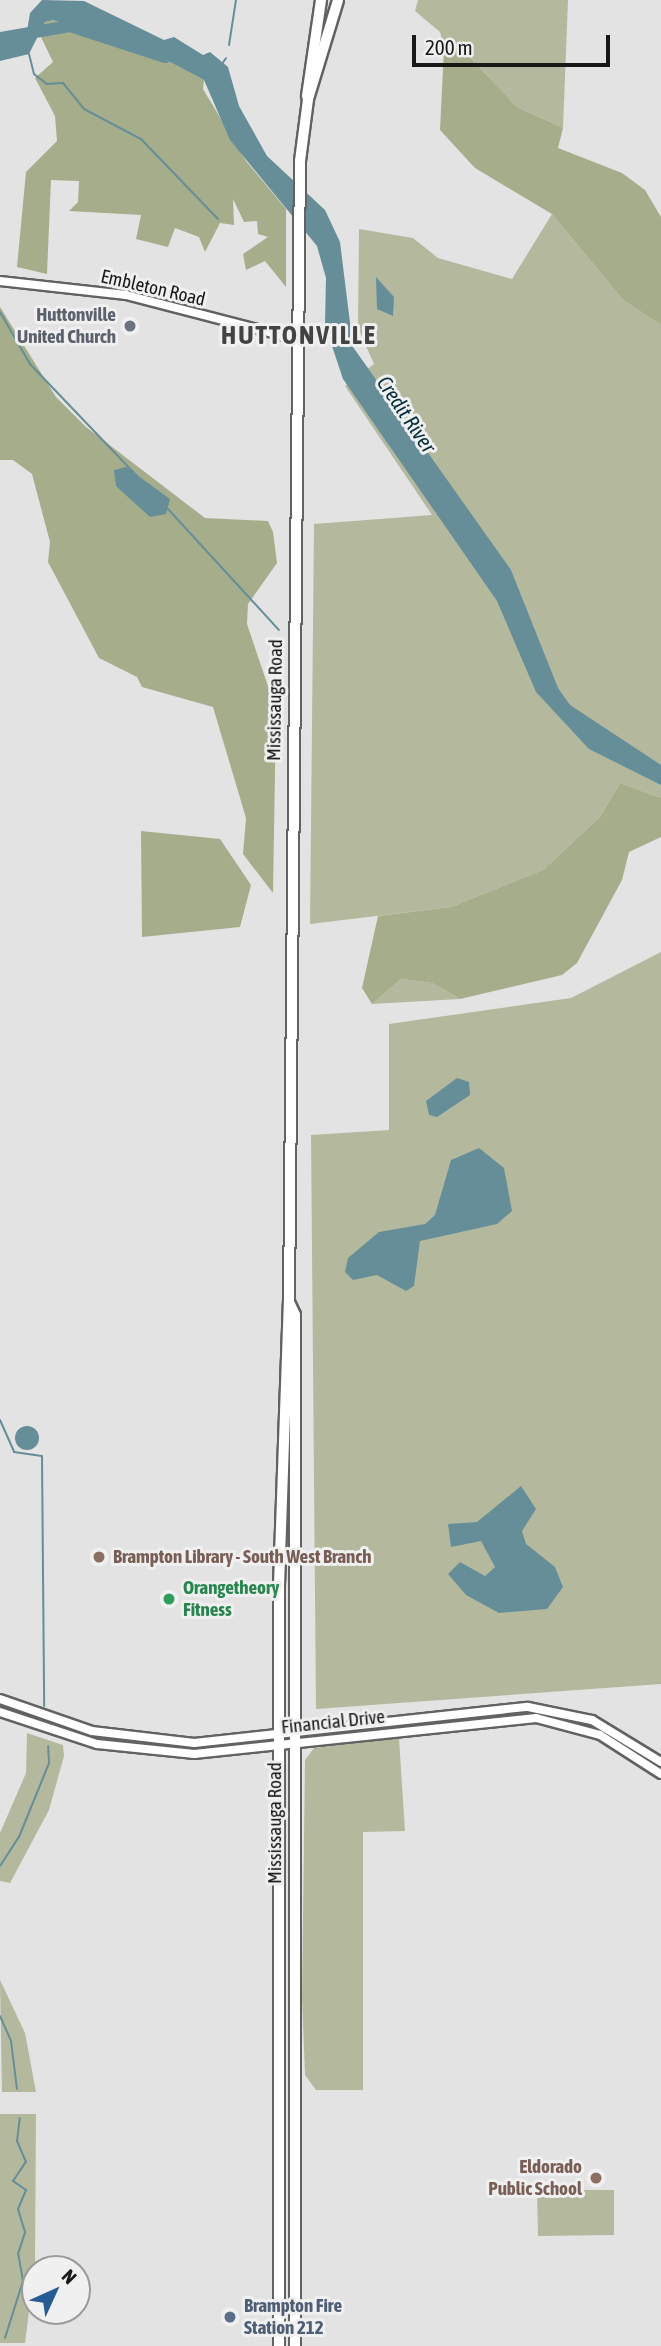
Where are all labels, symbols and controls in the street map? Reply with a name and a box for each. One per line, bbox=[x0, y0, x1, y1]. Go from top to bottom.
scale bar bbox=[416, 21, 614, 65]
text: 200 m bbox=[425, 35, 473, 59]
street label: Embleton Road bbox=[99, 265, 207, 311]
place label: Huttonville United Church bbox=[17, 304, 116, 348]
marker: Huttonville United Church bbox=[122, 318, 138, 334]
district label: HUTTONVILLE bbox=[222, 320, 376, 352]
water label: Credit River bbox=[372, 371, 442, 457]
street label: Mississauga Road bbox=[263, 639, 287, 761]
place label: Brampton Library - South West Branch bbox=[113, 1546, 371, 1568]
marker: Brampton Library - South West Branch bbox=[91, 1549, 107, 1565]
place label: Orangetheory Fitness bbox=[183, 1577, 279, 1621]
marker: Orangetheory Fitness bbox=[161, 1591, 177, 1607]
street label: Financial Drive bbox=[280, 1705, 386, 1739]
street label: Mississauga Road bbox=[264, 1762, 286, 1884]
place label: Eldorado Public School bbox=[488, 2156, 582, 2200]
marker: Eldorado Public School bbox=[588, 2170, 604, 2186]
north arrow bbox=[21, 2255, 91, 2325]
text: N bbox=[58, 2265, 81, 2288]
place label: Brampton Fire Station 212 bbox=[244, 2295, 342, 2339]
marker: Brampton Fire Station 212 bbox=[222, 2309, 238, 2325]

